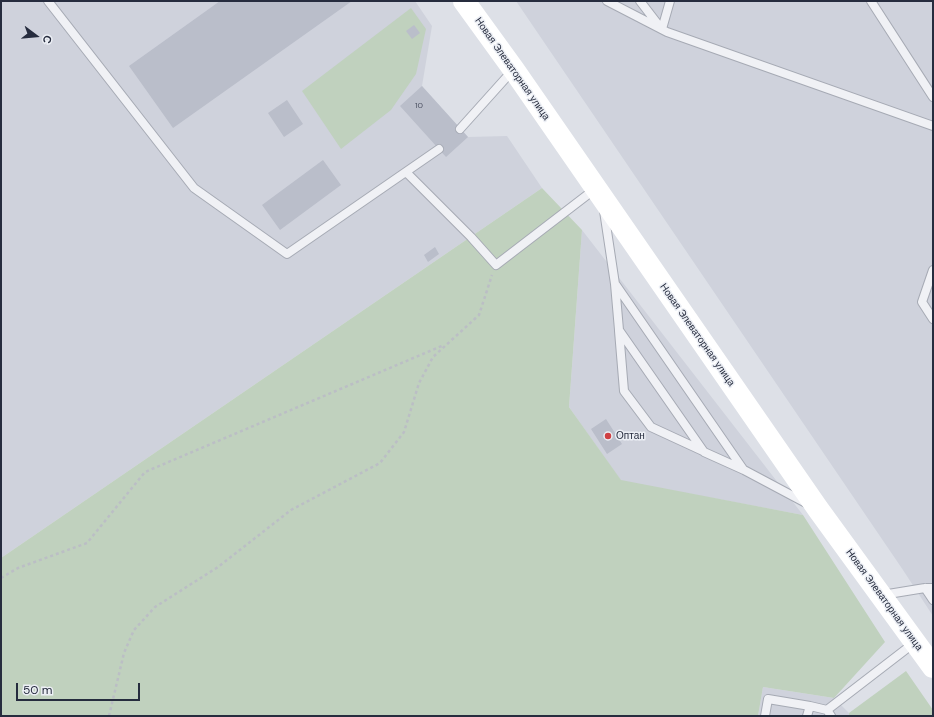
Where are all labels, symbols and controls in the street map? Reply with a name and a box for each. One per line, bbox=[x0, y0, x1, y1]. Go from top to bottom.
street label: Новая Элеваторная улица bbox=[472, 15, 552, 123]
north arrow bbox=[16, 16, 56, 56]
text: С bbox=[40, 34, 55, 45]
house number: 10 bbox=[415, 101, 423, 111]
street label: Новая Элеваторная улица bbox=[657, 281, 737, 389]
place label: Оптан bbox=[616, 430, 645, 442]
marker: Оптан bbox=[603, 431, 613, 441]
street label: Новая Элеваторная улица bbox=[843, 547, 925, 653]
scale bar bbox=[18, 675, 142, 701]
text: 50 m bbox=[23, 682, 52, 698]

